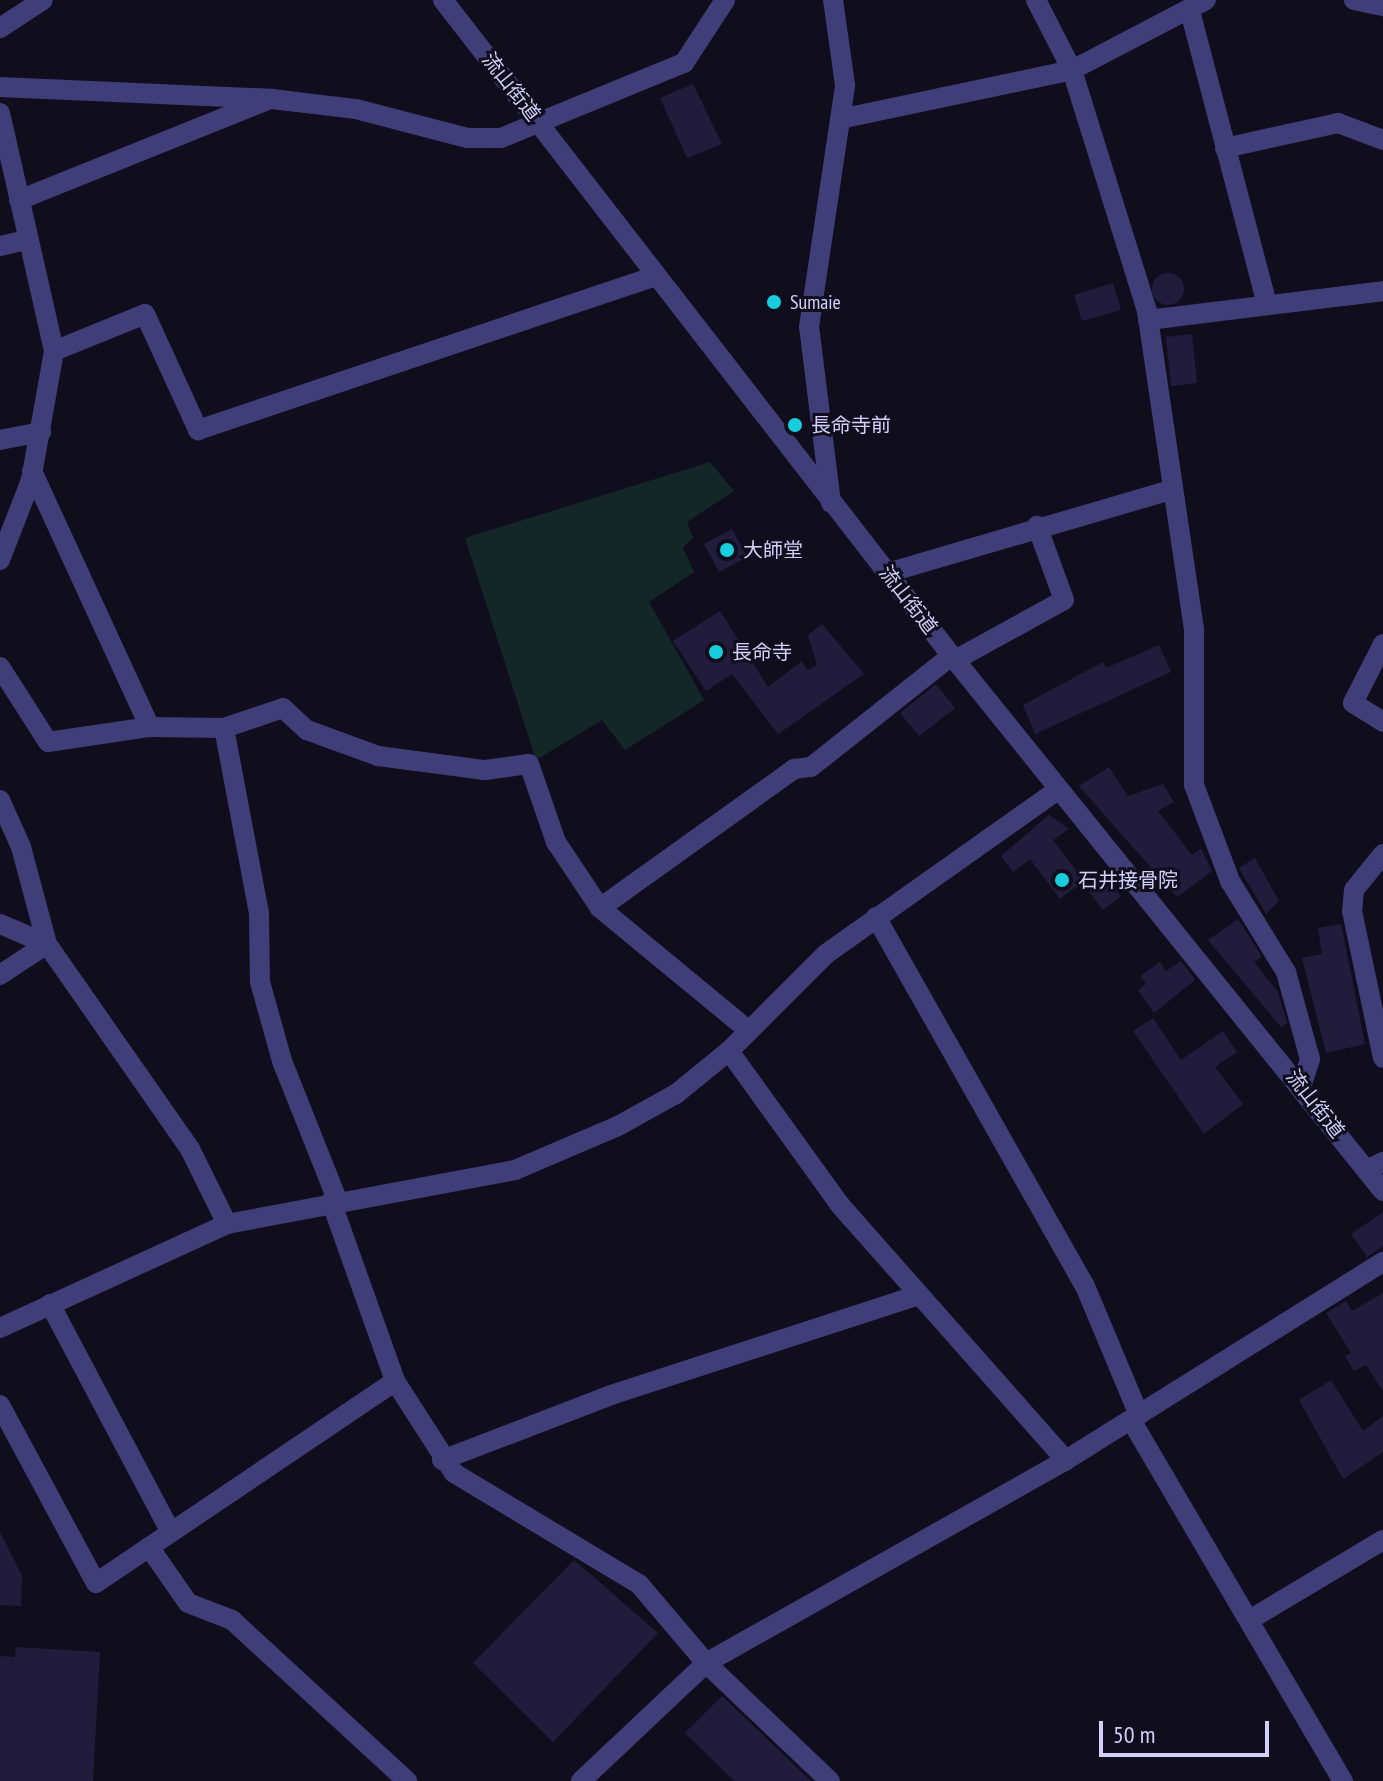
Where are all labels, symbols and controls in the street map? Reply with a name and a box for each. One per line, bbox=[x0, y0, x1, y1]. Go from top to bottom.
street label: 流山街道 bbox=[477, 48, 545, 126]
place label: Sumaie bbox=[790, 290, 841, 314]
marker: Sumaie bbox=[765, 293, 783, 311]
place label: 長命寺前 bbox=[811, 413, 891, 437]
marker: 長命寺前 bbox=[786, 416, 804, 434]
place label: 大師堂 bbox=[743, 538, 803, 562]
marker: 大師堂 bbox=[718, 541, 736, 559]
street label: 流山街道 bbox=[874, 561, 942, 639]
place label: 長命寺 bbox=[732, 640, 792, 664]
marker: 長命寺 bbox=[707, 643, 725, 661]
place label: 石井接骨院 bbox=[1078, 868, 1178, 892]
marker: 石井接骨院 bbox=[1053, 871, 1071, 889]
street label: 流山街道 bbox=[1281, 1065, 1349, 1143]
scale bar bbox=[1103, 1705, 1273, 1755]
text: 50 m bbox=[1113, 1719, 1155, 1750]

